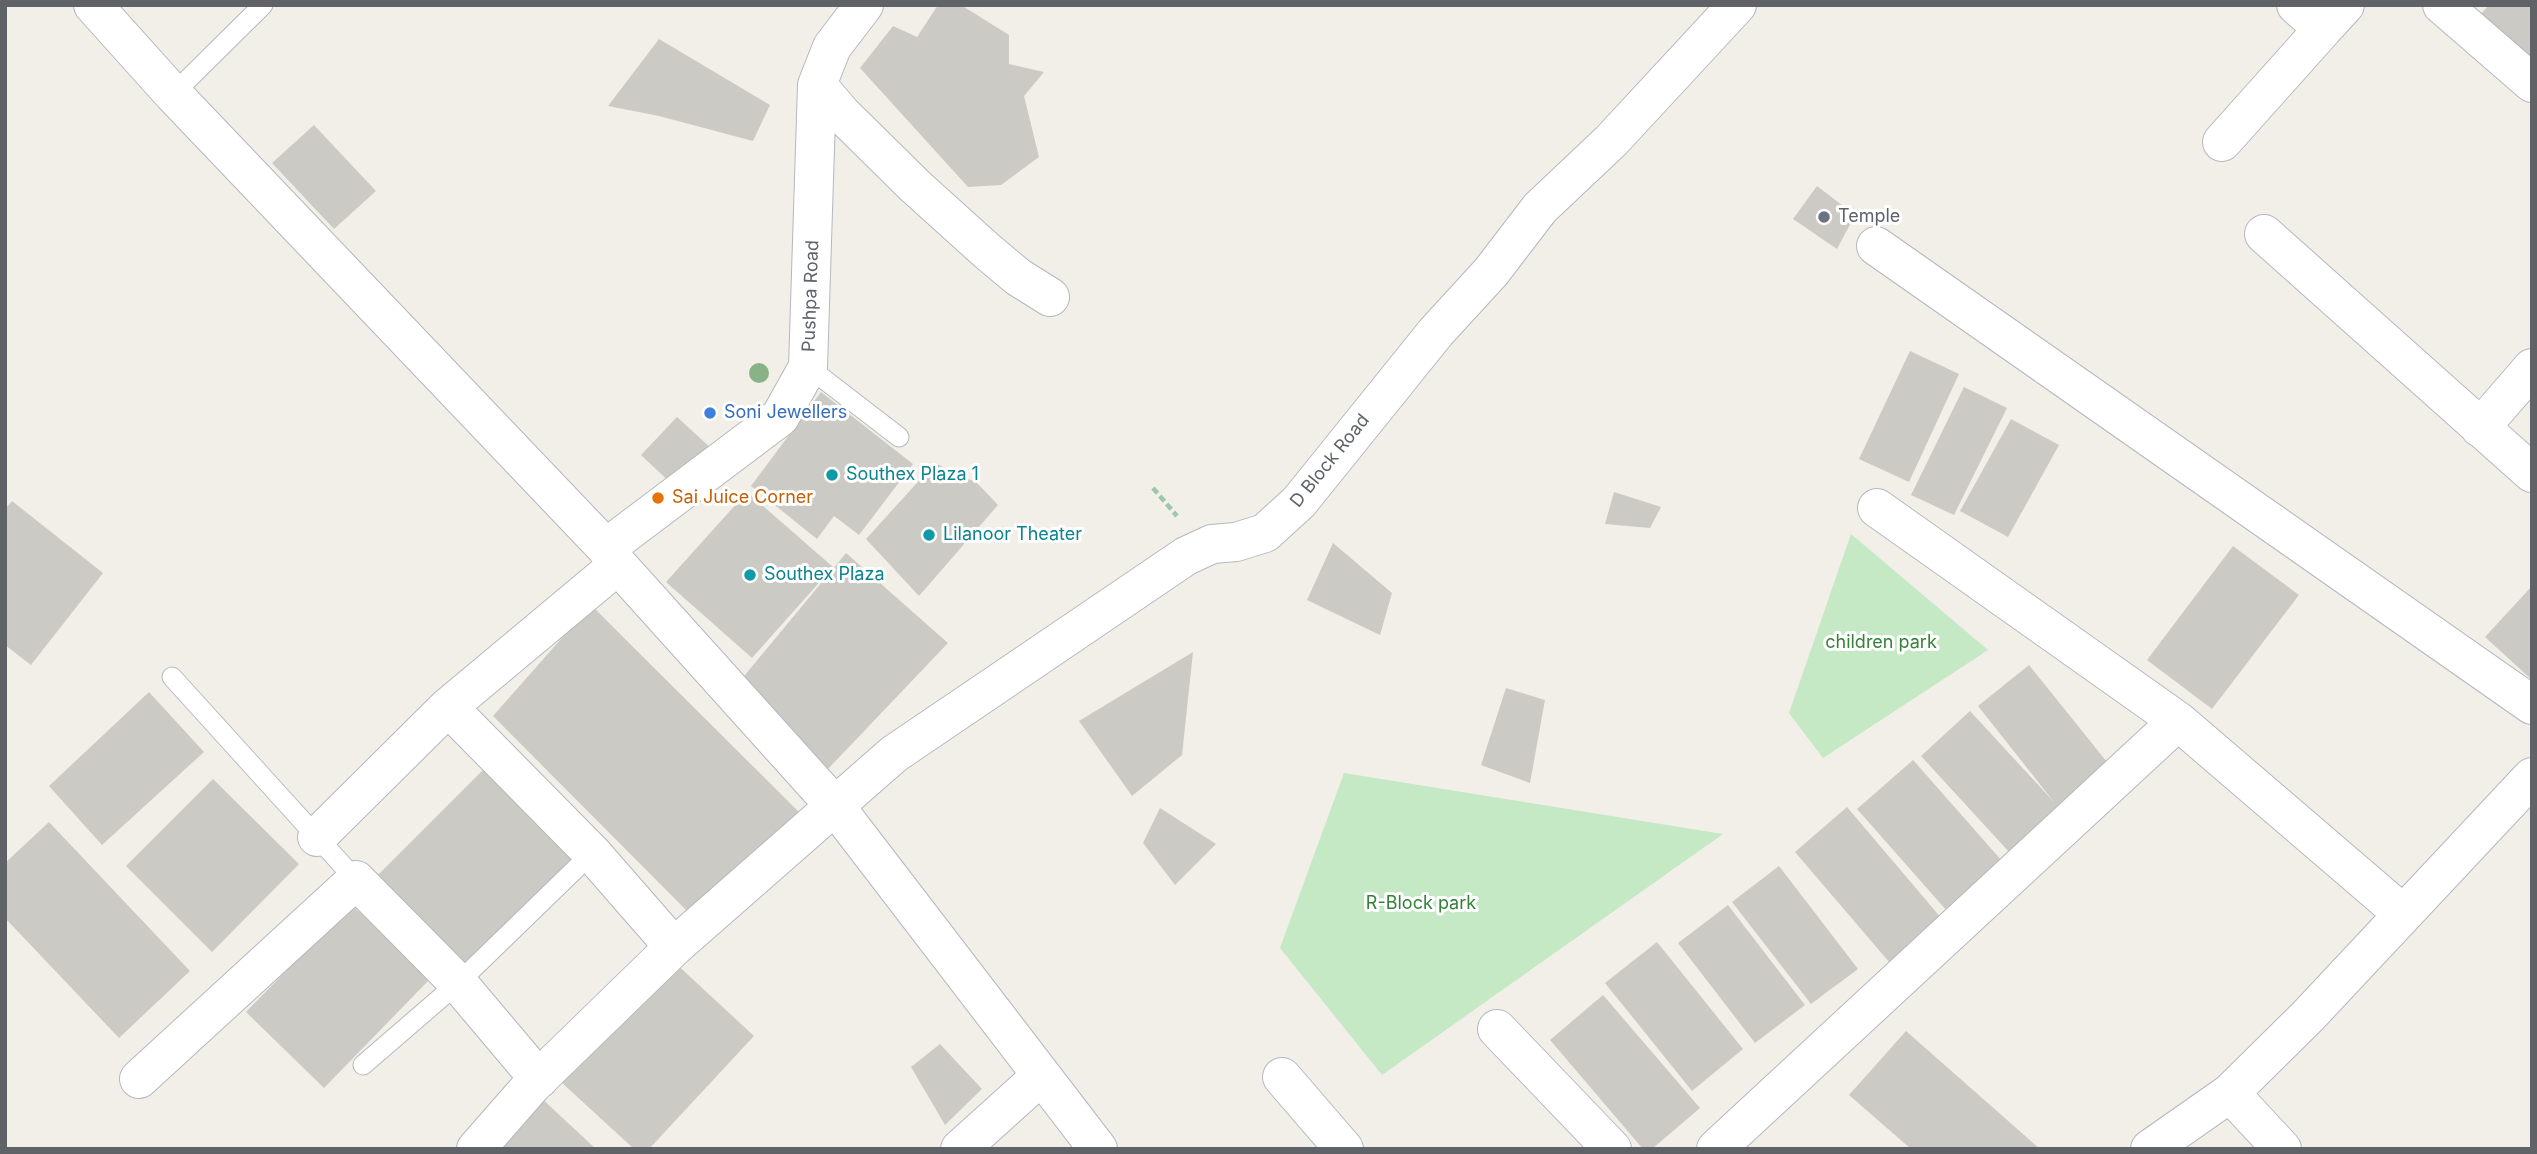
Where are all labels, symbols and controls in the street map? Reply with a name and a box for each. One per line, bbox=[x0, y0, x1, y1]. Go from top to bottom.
place label: Temple bbox=[1838, 206, 1900, 228]
marker: Temple bbox=[1816, 209, 1832, 225]
street label: Pushpa Road bbox=[798, 240, 824, 352]
place label: Soni Jewellers bbox=[724, 402, 847, 424]
marker: Soni Jewellers bbox=[702, 405, 718, 421]
street label: D Block Road bbox=[1286, 410, 1374, 512]
place label: Southex Plaza 1 bbox=[846, 464, 979, 486]
marker: Southex Plaza 1 bbox=[824, 467, 840, 483]
place label: Sai Juice Corner bbox=[672, 487, 813, 509]
marker: Sai Juice Corner bbox=[650, 490, 666, 506]
place label: Lilanoor Theater bbox=[943, 524, 1082, 546]
marker: Lilanoor Theater bbox=[921, 527, 937, 543]
place label: Southex Plaza bbox=[764, 564, 885, 586]
marker: Southex Plaza bbox=[742, 567, 758, 583]
park label: children park bbox=[1825, 632, 1937, 654]
park label: R-Block park bbox=[1366, 893, 1476, 915]

